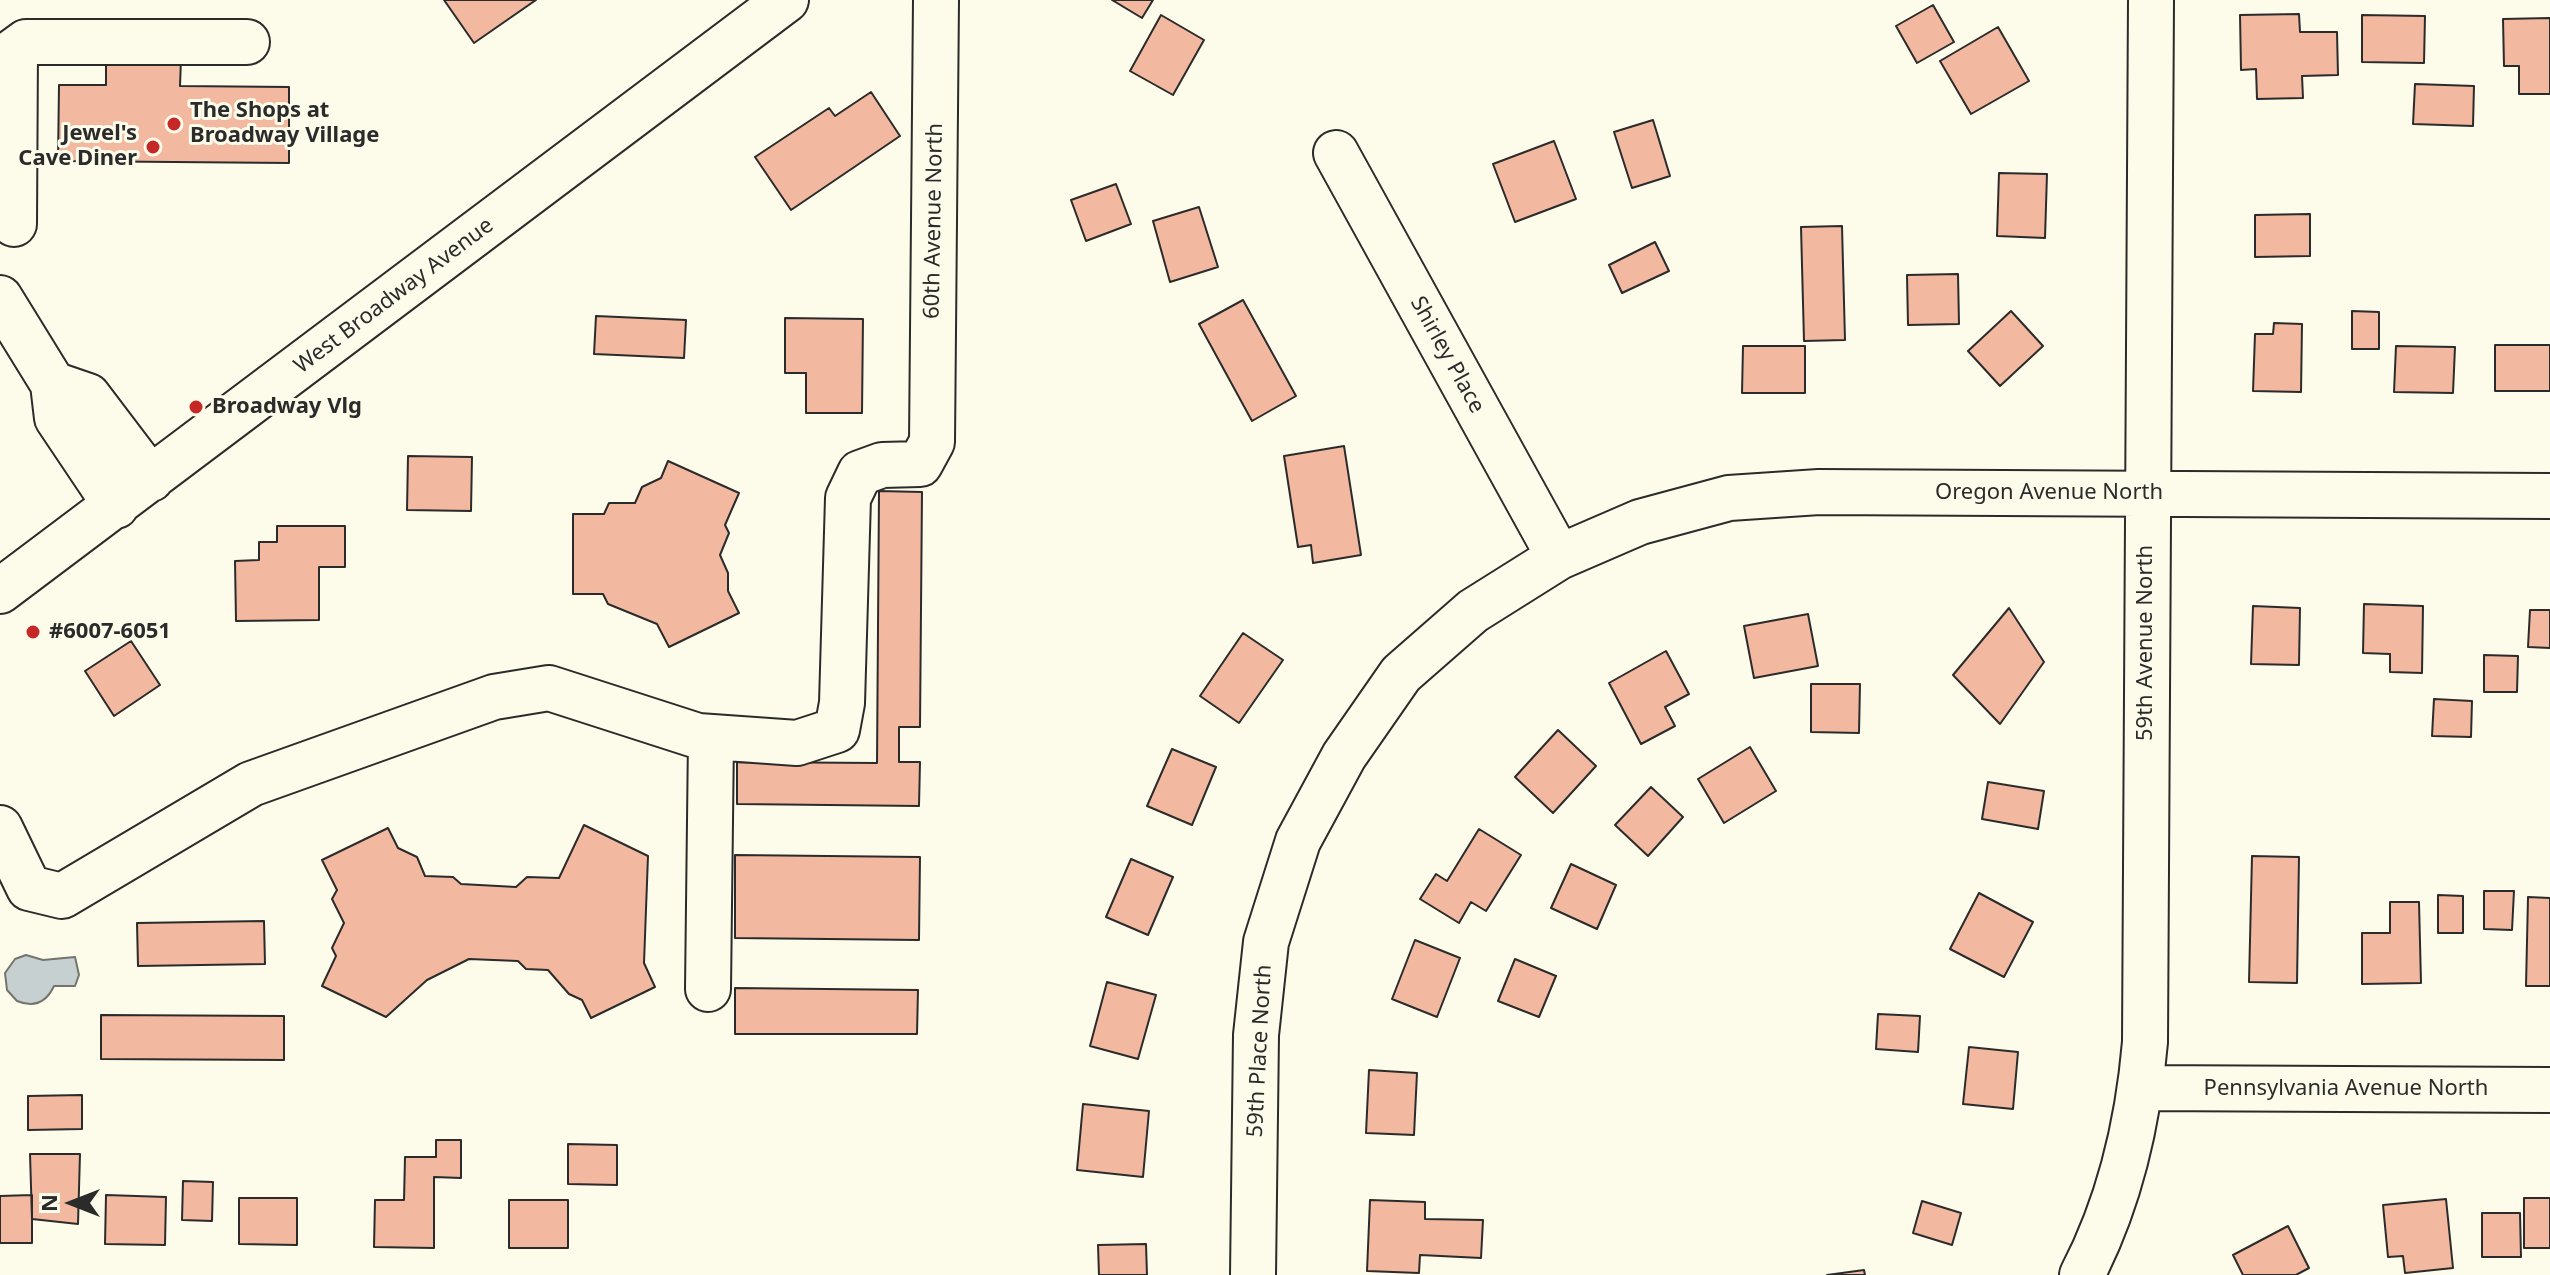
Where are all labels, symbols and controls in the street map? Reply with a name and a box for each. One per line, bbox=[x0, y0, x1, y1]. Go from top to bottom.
place label: The Shops at Broadway Village bbox=[190, 98, 379, 150]
marker: The Shops at Broadway Village bbox=[165, 115, 183, 133]
place label: Jewel's Cave Diner bbox=[18, 121, 137, 172]
street label: 60th Avenue North bbox=[919, 123, 949, 319]
marker: Jewel's Cave Diner bbox=[144, 138, 162, 156]
street label: West Broadway Avenue bbox=[289, 212, 499, 380]
street label: Shirley Place bbox=[1404, 292, 1490, 418]
place label: Broadway Vlg bbox=[212, 394, 362, 420]
marker: Broadway Vlg bbox=[187, 398, 205, 416]
street label: Oregon Avenue North bbox=[1935, 480, 2163, 506]
street label: 59th Avenue North bbox=[2133, 545, 2159, 741]
place label: #6007-6051 bbox=[49, 619, 171, 645]
marker: #6007-6051 bbox=[24, 623, 42, 641]
street label: 59th Place North bbox=[1242, 964, 1278, 1138]
street label: Pennsylvania Avenue North bbox=[2204, 1076, 2488, 1102]
north arrow bbox=[32, 1163, 112, 1243]
text: N bbox=[33, 1194, 63, 1212]

